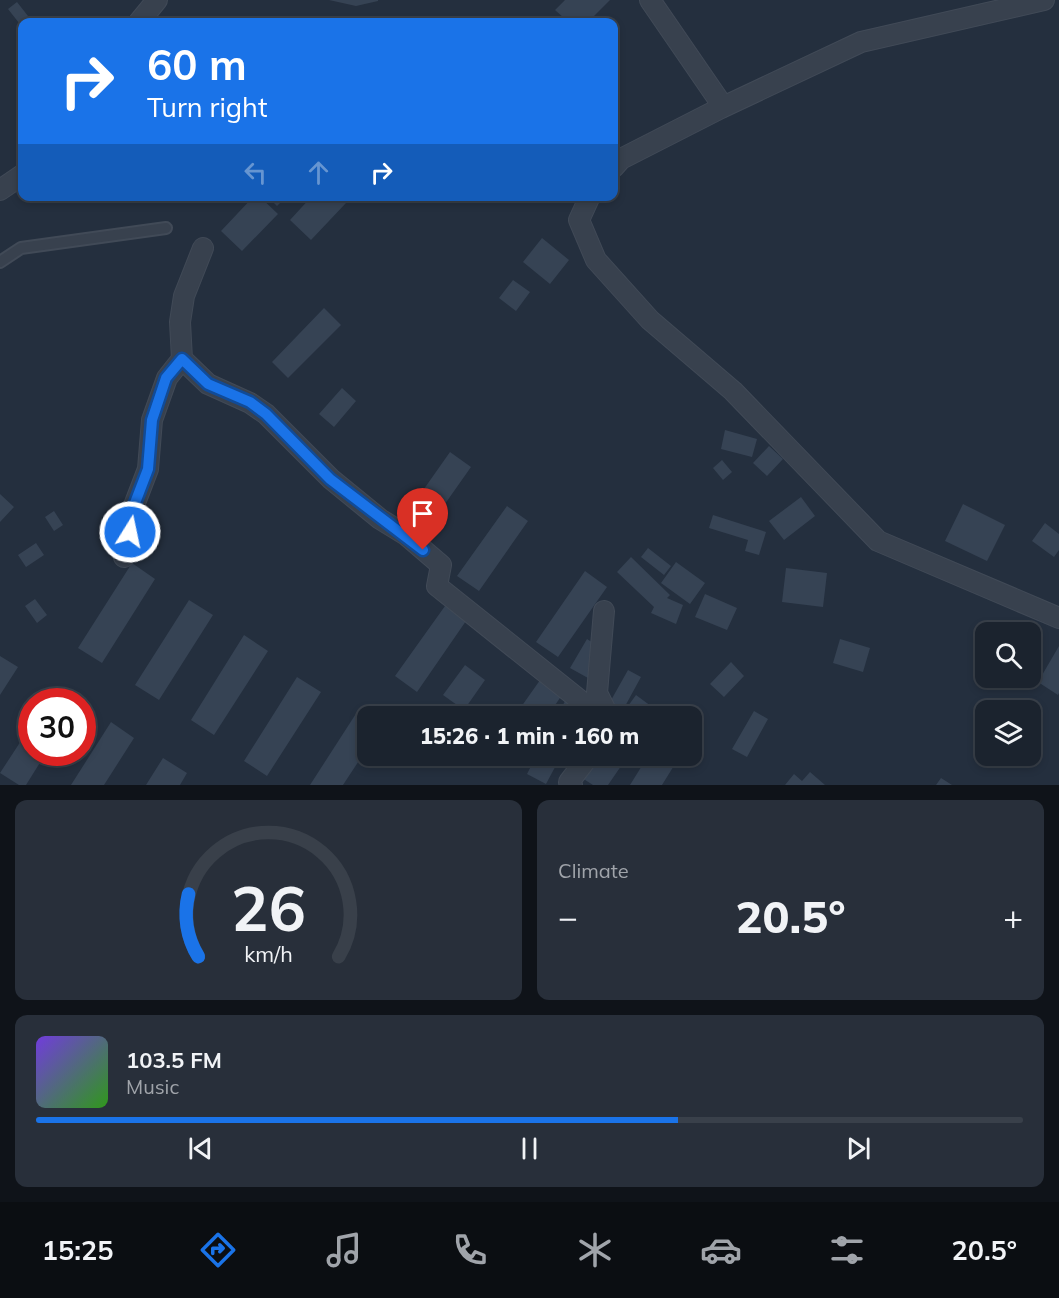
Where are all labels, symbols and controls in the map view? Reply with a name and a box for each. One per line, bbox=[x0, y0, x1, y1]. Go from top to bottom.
text: 60 m bbox=[147, 38, 247, 91]
icon: right bbox=[48, 42, 126, 120]
text: Turn right bbox=[147, 90, 267, 124]
icon: left bbox=[239, 156, 272, 189]
icon: ahead bbox=[302, 156, 335, 189]
icon: right bbox=[365, 156, 398, 189]
pin bbox=[397, 488, 448, 550]
icon: arrive bbox=[406, 497, 439, 530]
position arrow bbox=[98, 500, 162, 564]
map controls bbox=[975, 622, 1041, 766]
button: search bbox=[975, 622, 1041, 688]
speed limit sign: 30 bbox=[18, 688, 96, 766]
button: layers bbox=[975, 700, 1041, 766]
text: 15:26 · 1 min · 160 m bbox=[420, 722, 639, 750]
text: Climate bbox=[558, 858, 629, 883]
text: 26 bbox=[231, 868, 306, 947]
text: 20.5° bbox=[736, 888, 845, 944]
text: − bbox=[558, 896, 578, 937]
text: + bbox=[1003, 896, 1023, 937]
text: km/h bbox=[244, 940, 293, 967]
text: 103.5 FM bbox=[126, 1046, 222, 1074]
text: Music bbox=[126, 1074, 179, 1099]
icon: previous bbox=[184, 1132, 217, 1165]
icon: pause bbox=[513, 1132, 546, 1165]
icon: next bbox=[842, 1132, 875, 1165]
icon: directions bbox=[197, 1229, 239, 1271]
icon: music bbox=[323, 1229, 365, 1271]
icon: phone bbox=[449, 1229, 491, 1271]
icon: climate bbox=[574, 1229, 616, 1271]
icon: car bbox=[700, 1229, 742, 1271]
icon: filters bbox=[826, 1229, 868, 1271]
text: 15:25 bbox=[42, 1233, 113, 1267]
text: 20.5° bbox=[952, 1233, 1017, 1267]

